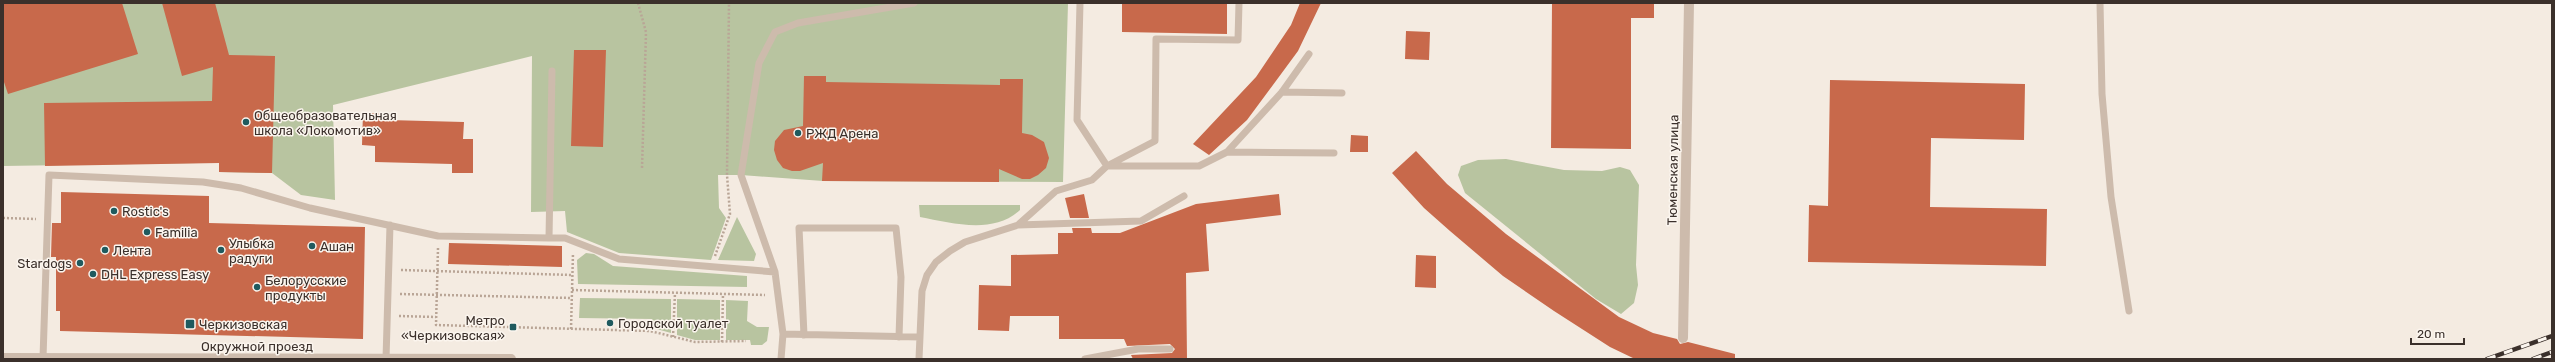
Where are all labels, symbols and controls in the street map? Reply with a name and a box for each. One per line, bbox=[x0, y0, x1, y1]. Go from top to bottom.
place label: Общеобразовательная школа «Локомотив» bbox=[254, 108, 397, 138]
street label: Тюменская улица bbox=[1665, 114, 1681, 226]
marker: Общеобразовательная школа «Локомотив» bbox=[241, 117, 251, 127]
place label: РЖД Арена bbox=[806, 126, 878, 141]
marker: РЖД Арена bbox=[793, 128, 803, 138]
place label: Rostic's bbox=[122, 204, 169, 219]
marker: Rostic's bbox=[109, 206, 119, 216]
place label: Familia bbox=[155, 225, 198, 240]
marker: Familia bbox=[142, 227, 152, 237]
place label: Улыбка радуги bbox=[229, 236, 274, 266]
place label: Ашан bbox=[320, 239, 354, 254]
marker: Ашан bbox=[307, 241, 317, 251]
place label: Лента bbox=[113, 243, 151, 258]
marker: Лента bbox=[100, 245, 110, 255]
marker: Улыбка радуги bbox=[216, 245, 226, 255]
place label: Stardogs bbox=[17, 256, 72, 272]
marker: Stardogs bbox=[75, 258, 85, 268]
place label: DHL Express Easy bbox=[101, 267, 209, 282]
marker: DHL Express Easy bbox=[88, 269, 98, 279]
place label: Белорусские продукты bbox=[265, 273, 346, 303]
marker: Белорусские продукты bbox=[252, 282, 262, 292]
place label: Метро «Черкизовская» bbox=[401, 313, 505, 343]
place label: Городской туалет bbox=[618, 316, 729, 331]
place label: Черкизовская bbox=[199, 317, 287, 332]
marker: Черкизовская bbox=[184, 318, 196, 330]
marker: Городской туалет bbox=[605, 318, 615, 328]
scale bar bbox=[2411, 320, 2464, 346]
marker: Метро «Черкизовская» bbox=[508, 322, 518, 332]
text: 20 m bbox=[2417, 327, 2445, 341]
street label: Окружной проезд bbox=[201, 339, 313, 354]

